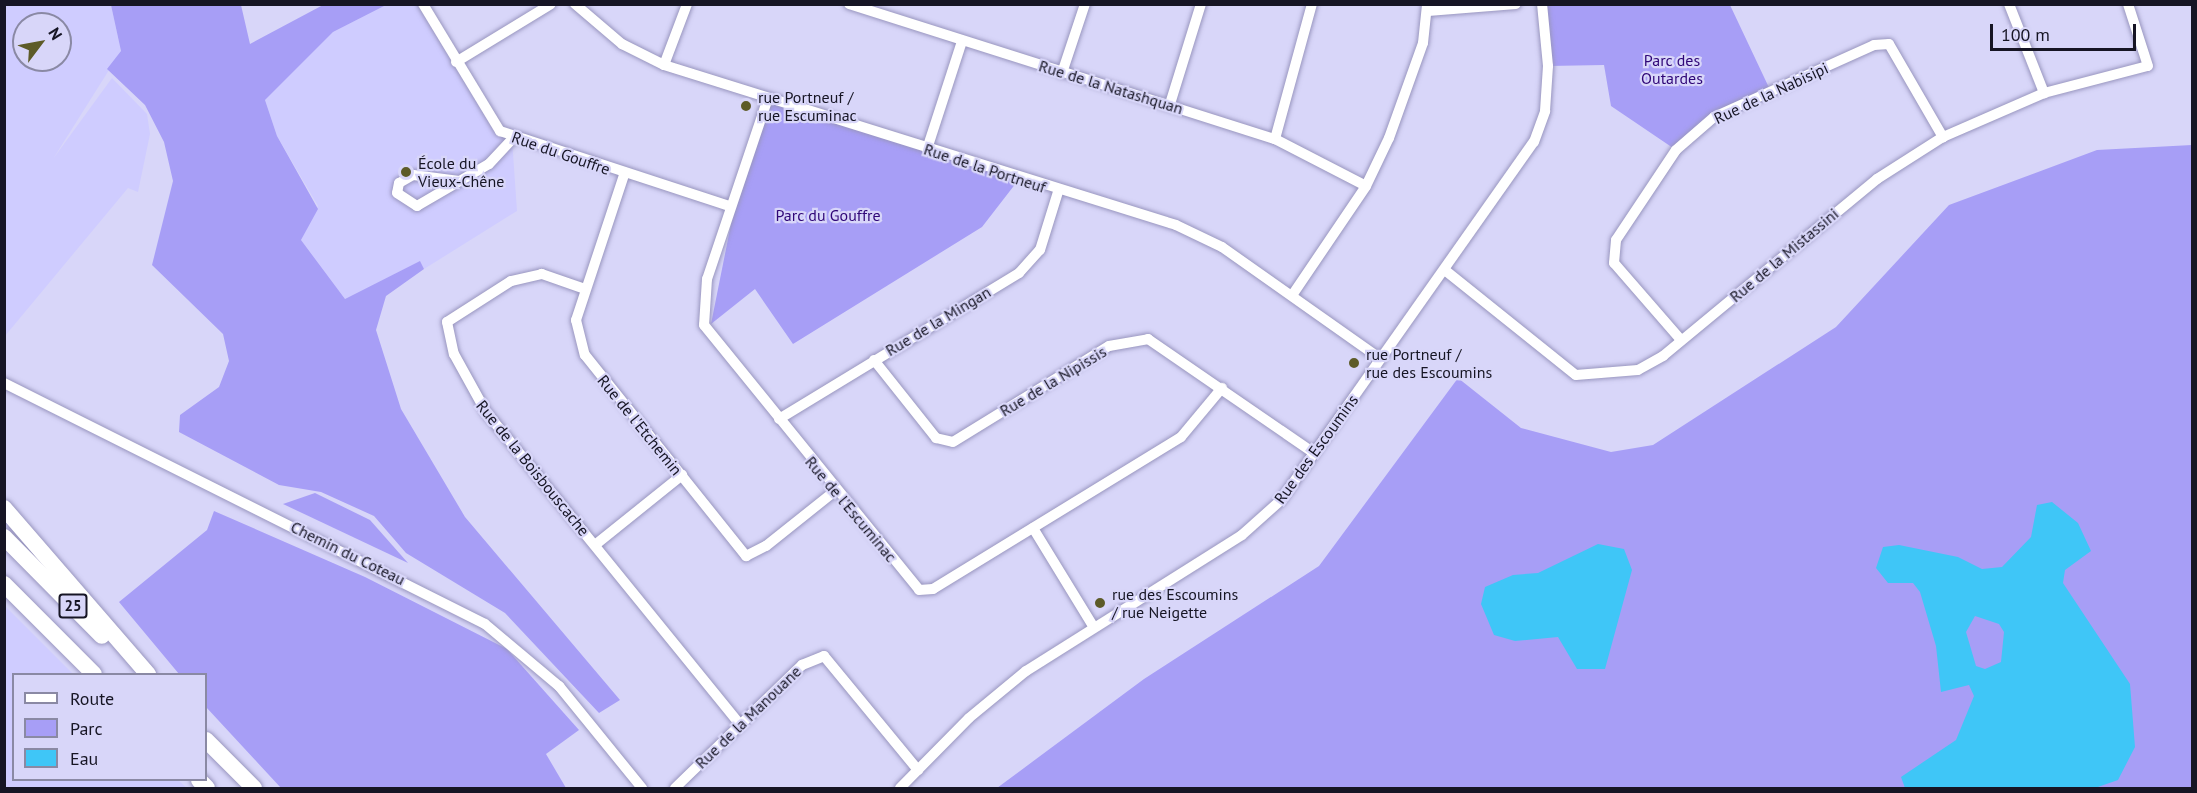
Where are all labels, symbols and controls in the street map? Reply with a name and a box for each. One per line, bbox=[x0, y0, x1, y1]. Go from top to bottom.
north arrow bbox=[12, 12, 72, 72]
scale bar bbox=[1993, 12, 2138, 50]
text: 100 m bbox=[2001, 23, 2050, 46]
text: N bbox=[44, 24, 67, 43]
park label: Parc des Outardes bbox=[1641, 50, 1703, 88]
street label: Rue de la Natashquan bbox=[1037, 56, 1185, 118]
street label: Rue de la Nabisipi bbox=[1711, 58, 1831, 128]
place label: rue Portneuf / rue Escuminac bbox=[758, 87, 857, 125]
marker: rue Portneuf / rue Escuminac bbox=[739, 99, 753, 113]
street label: Rue du Gouffre bbox=[509, 127, 613, 179]
street label: Rue de la Portneuf bbox=[922, 139, 1048, 197]
place label: École du Vieux-Chêne bbox=[418, 153, 504, 191]
marker: École du Vieux-Chêne bbox=[399, 165, 413, 179]
street label: Rue de la Mistassini bbox=[1726, 204, 1842, 306]
park label: Parc du Gouffre bbox=[775, 205, 881, 225]
street label: Rue de la Mingan bbox=[882, 282, 994, 360]
street label: Rue de la Nipissis bbox=[996, 342, 1110, 420]
place label: rue Portneuf / rue des Escoumins bbox=[1366, 344, 1492, 382]
marker: rue Portneuf / rue des Escoumins bbox=[1347, 356, 1361, 370]
street label: Rue de l'Etchemin bbox=[594, 371, 686, 479]
street label: Rue des Escoumins bbox=[1270, 391, 1362, 507]
street label: Rue de la Boisbouscache bbox=[472, 396, 594, 540]
street label: Rue de l'Escuminac bbox=[801, 452, 901, 566]
street label: Chemin du Coteau bbox=[288, 517, 408, 589]
place label: rue des Escoumins / rue Neigette bbox=[1112, 584, 1238, 622]
road number: 25 bbox=[58, 594, 88, 618]
marker: rue des Escoumins / rue Neigette bbox=[1093, 596, 1107, 610]
street label: Rue de la Manouane bbox=[691, 662, 805, 772]
legend bbox=[12, 673, 207, 781]
text: Route bbox=[70, 687, 114, 710]
text: Parc bbox=[70, 717, 103, 740]
text: Eau bbox=[70, 747, 98, 770]

